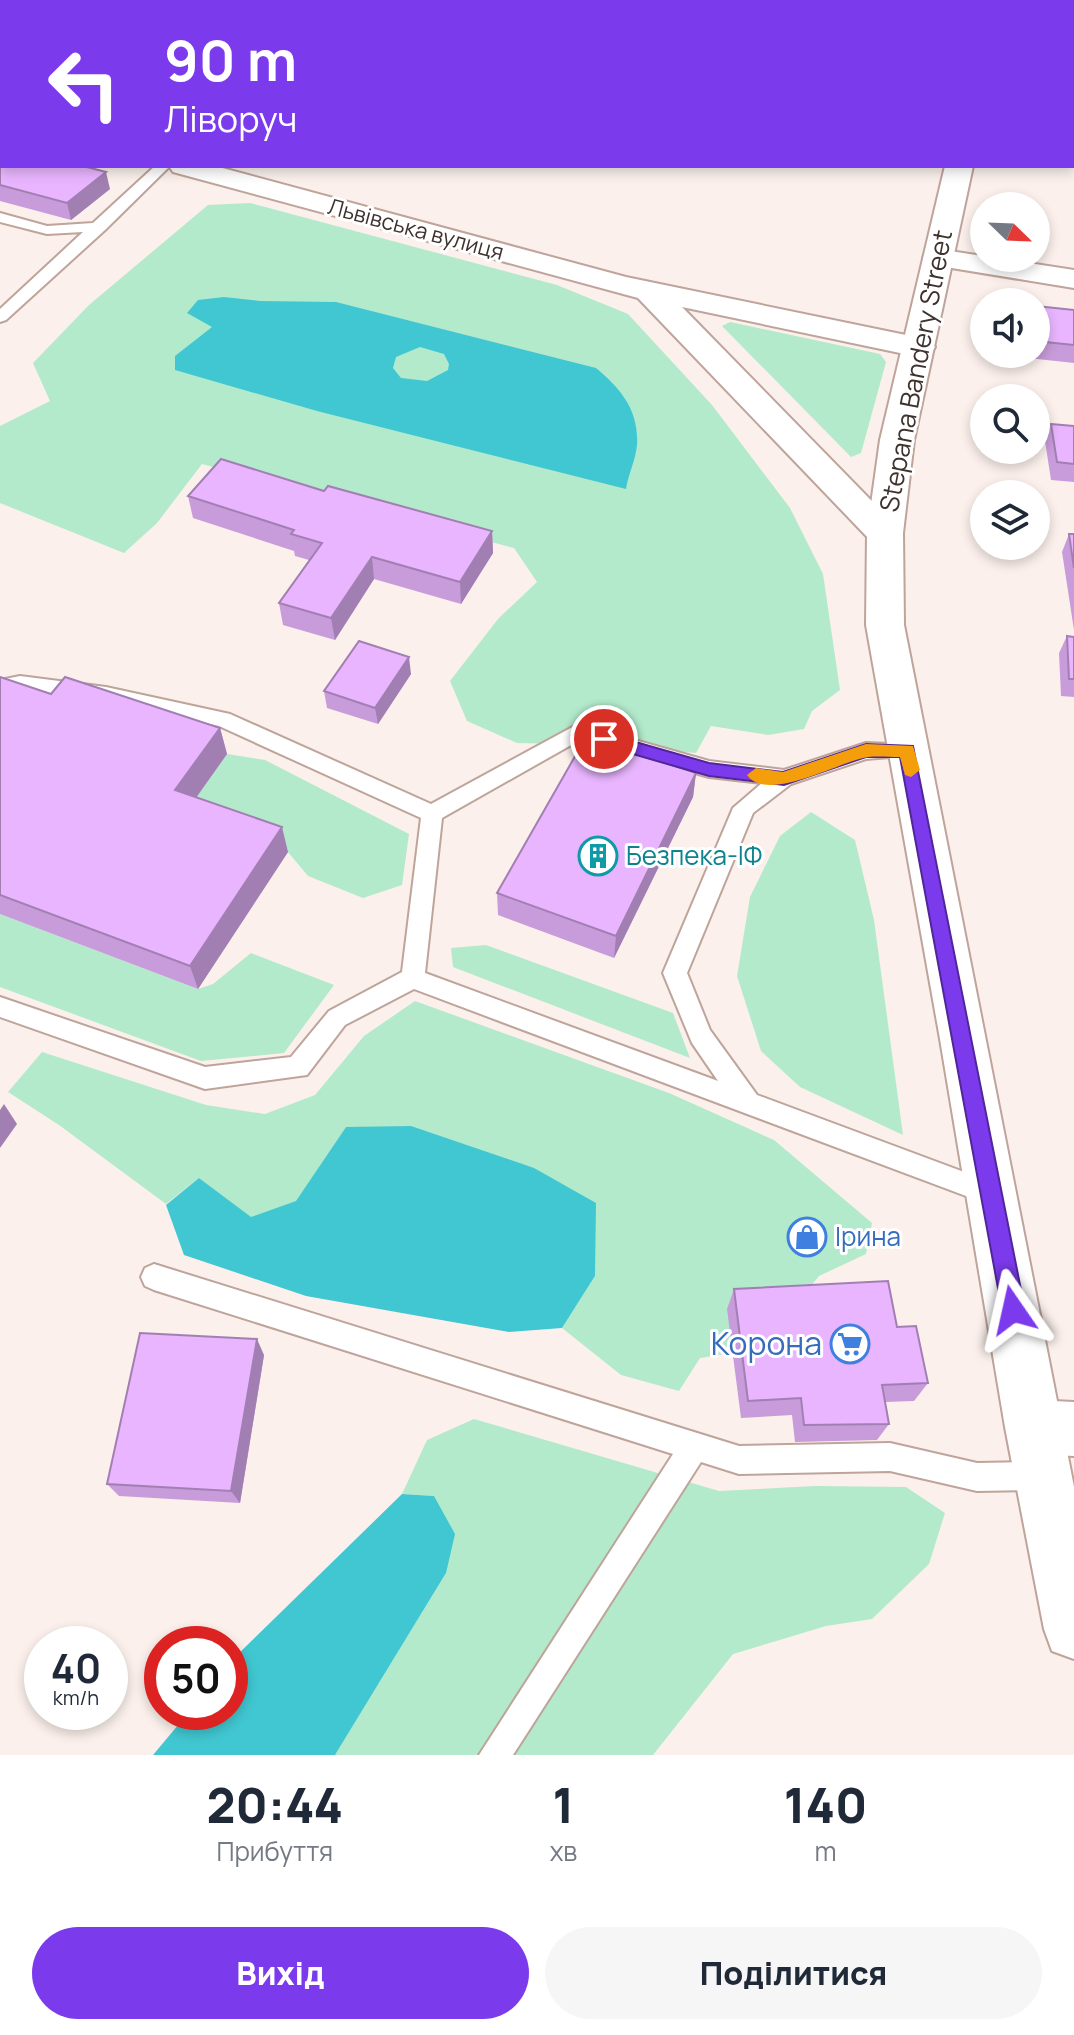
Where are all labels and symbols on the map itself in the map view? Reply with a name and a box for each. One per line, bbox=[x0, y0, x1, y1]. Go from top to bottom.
street label: Львівська вулиця bbox=[325, 191, 507, 267]
north arrow bbox=[970, 192, 1050, 272]
street label: Stepana Bandery Street bbox=[870, 227, 960, 515]
pin bbox=[570, 705, 638, 773]
building icon: Безпека-ІФ bbox=[577, 835, 619, 877]
place label: Безпека-ІФ bbox=[626, 837, 762, 873]
shop icon: Ірина bbox=[786, 1216, 828, 1258]
place label: Ірина bbox=[835, 1218, 901, 1254]
position arrow bbox=[971, 1268, 1055, 1352]
place label: Корона bbox=[711, 1321, 822, 1365]
supermarket icon: Корона bbox=[829, 1323, 871, 1365]
speed limit sign: 50 bbox=[144, 1626, 248, 1730]

